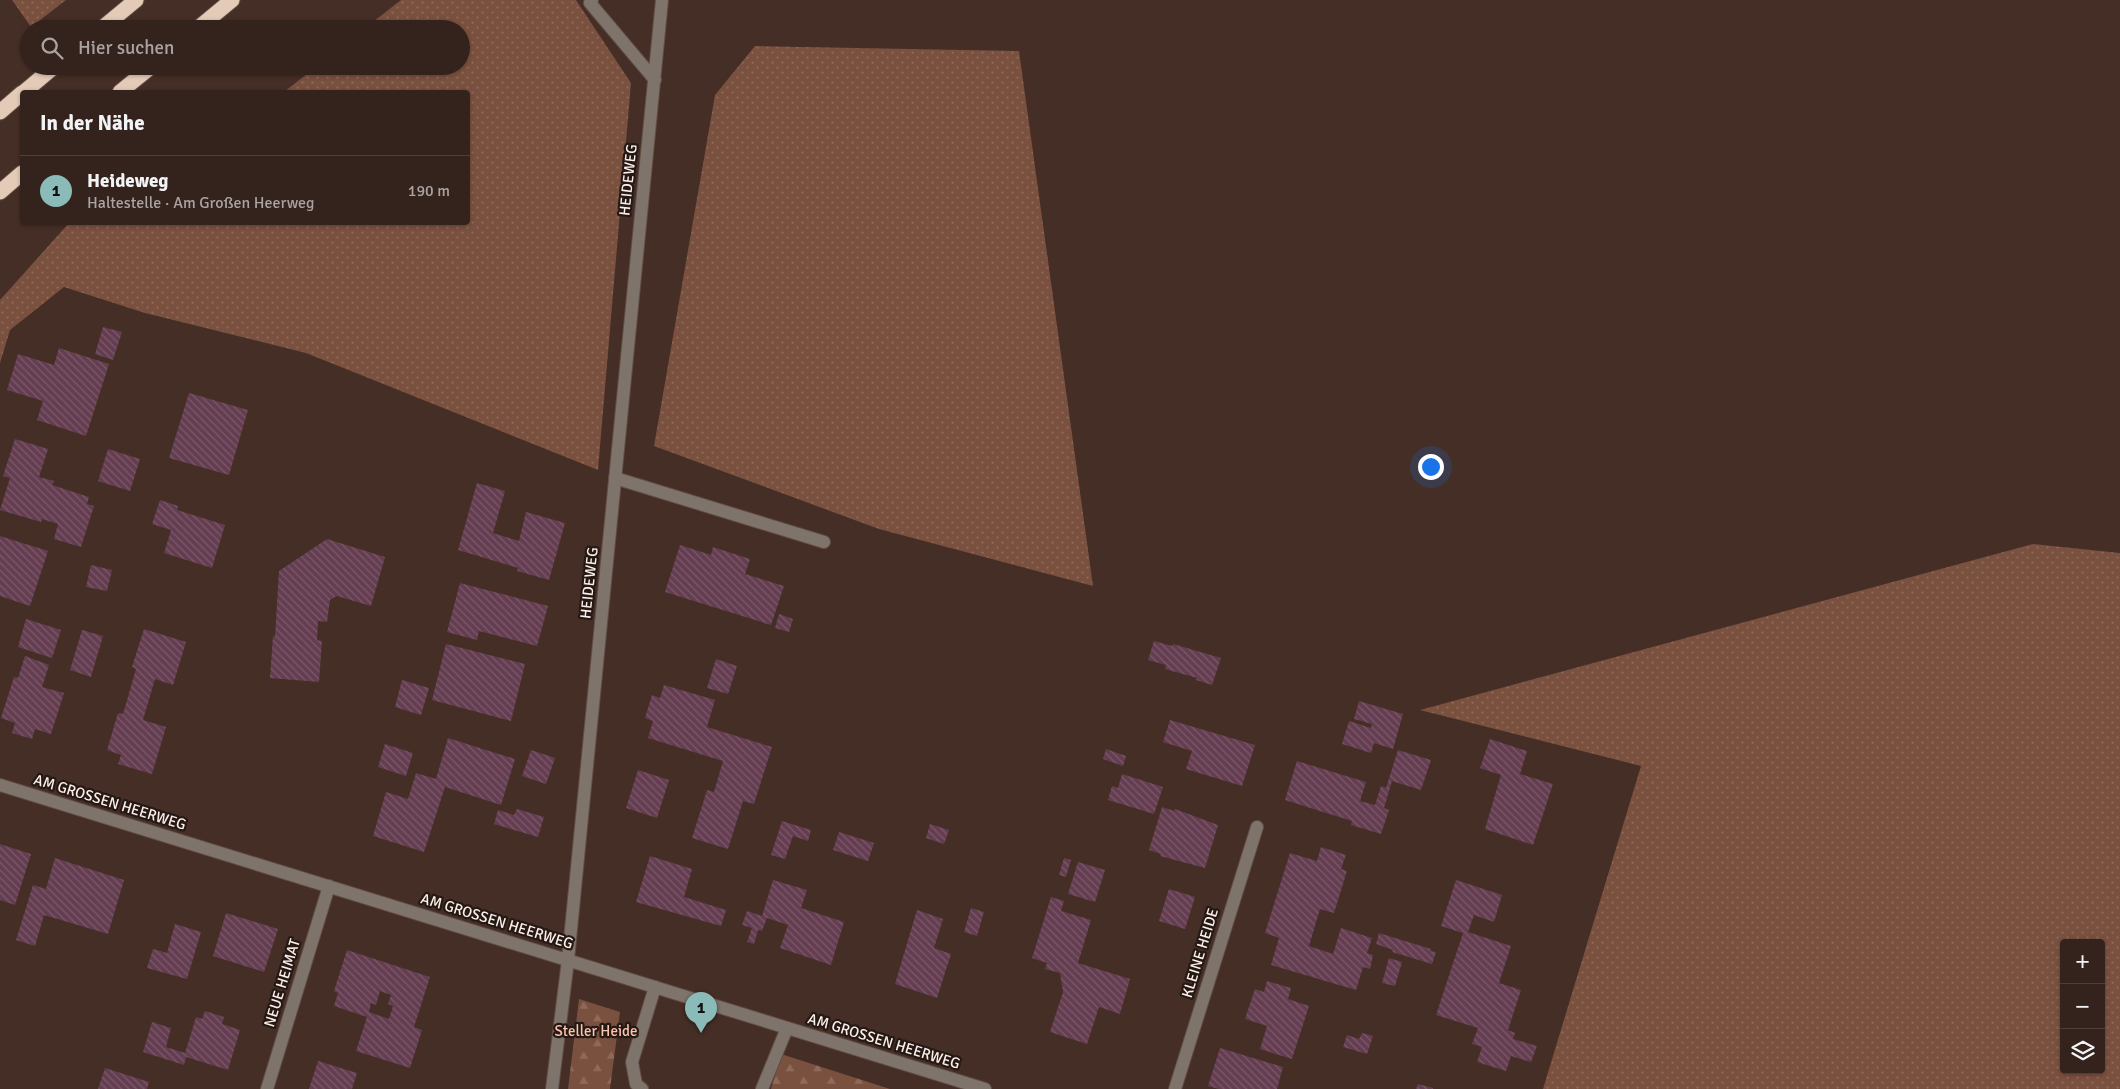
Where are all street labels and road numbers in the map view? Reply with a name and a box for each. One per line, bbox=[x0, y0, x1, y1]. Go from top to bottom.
street label: HEIDEWEG bbox=[615, 143, 641, 217]
street label: HEIDEWEG bbox=[576, 546, 602, 620]
street label: AM GROSSEN HEERWEG bbox=[32, 770, 188, 834]
street label: AM GROSSEN HEERWEG bbox=[419, 889, 575, 953]
street label: KLEINE HEIDE bbox=[1178, 906, 1222, 1000]
street label: NEUE HEIMAT bbox=[260, 936, 304, 1029]
street label: AM GROSSEN HEERWEG bbox=[806, 1009, 962, 1073]

